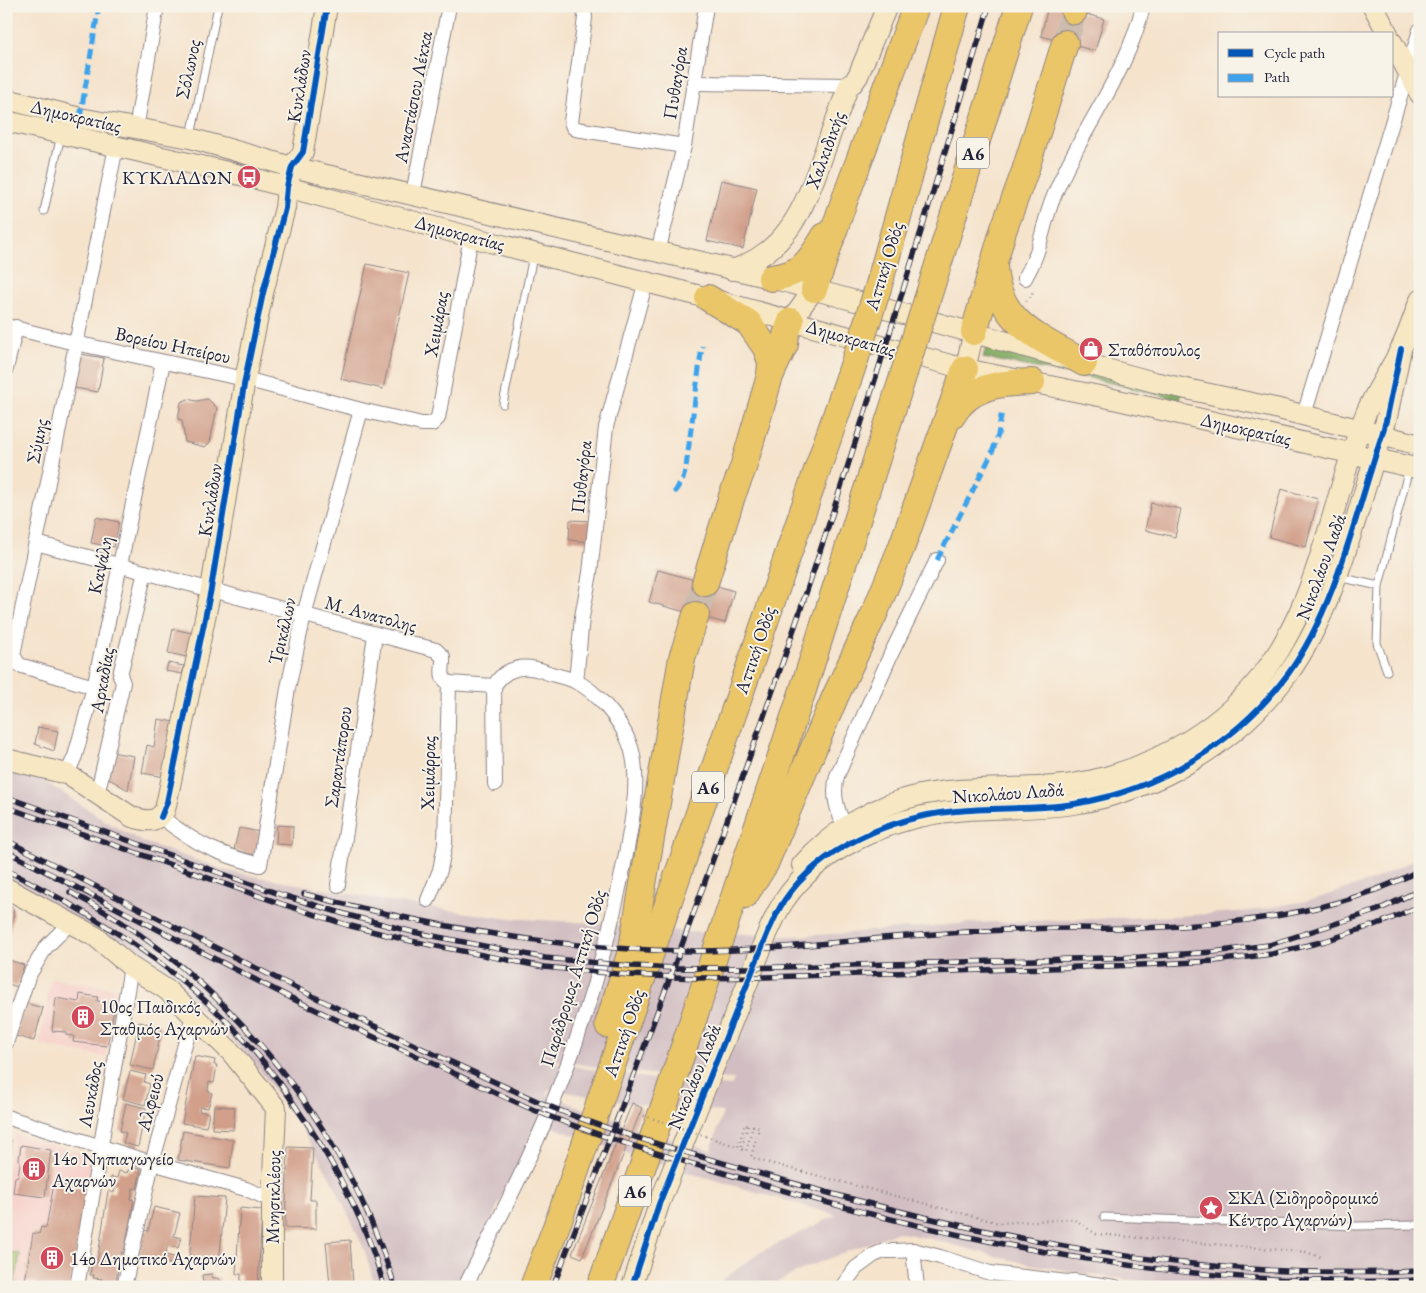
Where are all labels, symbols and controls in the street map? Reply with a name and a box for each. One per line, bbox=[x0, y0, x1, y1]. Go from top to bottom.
street label: Αναστάσιου Λέκκα bbox=[388, 28, 438, 166]
legend bbox=[1218, 32, 1394, 98]
street label: Σόλωνος bbox=[169, 37, 207, 101]
text: Cycle path bbox=[1264, 43, 1326, 62]
street label: Πυθαγόρα bbox=[657, 45, 693, 121]
street label: Κυκλάδων bbox=[281, 47, 317, 124]
text: Path bbox=[1264, 67, 1290, 86]
street label: Δημοκρατίας bbox=[28, 93, 124, 139]
street label: Χαλκιδικής bbox=[799, 108, 851, 193]
road number: Α6 bbox=[957, 138, 989, 168]
bus stop icon: ΚΥΚΛΑΔΩΝ bbox=[236, 164, 262, 190]
place label: ΚΥΚΛΑΔΩΝ bbox=[122, 165, 232, 190]
street label: Δημοκρατίας bbox=[412, 209, 508, 257]
street label: Αττική Οδός bbox=[858, 219, 909, 314]
street label: Χειμάρας bbox=[418, 289, 454, 360]
street label: Δημοκρατίας bbox=[803, 313, 899, 363]
street label: Βορείου Ηπείρου bbox=[113, 321, 233, 369]
shop icon: Σταθόπουλος bbox=[1078, 336, 1104, 362]
place label: Σταθόπουλος bbox=[1108, 337, 1200, 362]
street label: Δημοκρατίας bbox=[1198, 406, 1294, 452]
street label: Σύμης bbox=[20, 416, 54, 466]
street label: Πυθαγόρα bbox=[565, 439, 597, 515]
street label: Κυκλάδων bbox=[192, 461, 228, 538]
street label: Νικολάου Λαδά bbox=[1290, 510, 1352, 624]
street label: Καψάλη bbox=[82, 534, 118, 596]
street label: Μ. Ανατολης bbox=[322, 590, 420, 638]
street label: Τρικάλων bbox=[262, 595, 302, 667]
street label: Αττική Οδός bbox=[728, 603, 782, 698]
street label: Αρκαδίας bbox=[84, 645, 120, 716]
street label: Σαραντάπορου bbox=[319, 705, 357, 809]
street label: Χειμάρρας bbox=[415, 736, 441, 811]
road number: Α6 bbox=[692, 772, 724, 802]
street label: Νικολάου Λαδά bbox=[952, 777, 1065, 809]
street label: Παράδρομος Αττική Οδός bbox=[534, 886, 612, 1070]
street label: Αττική Οδός bbox=[597, 986, 651, 1081]
place label: 10ος Παιδικός Σταθμός Αχαρνών bbox=[100, 994, 229, 1041]
building icon: 10ος Παιδικός Σταθμός Αχαρνών bbox=[70, 1004, 96, 1030]
street label: Νικολάου Λαδά bbox=[662, 1020, 727, 1133]
street label: Λευκάδος bbox=[72, 1059, 108, 1130]
street label: Αλφειού bbox=[130, 1070, 170, 1135]
place label: 14ο Νηπιαγωγείο Αχαρνών bbox=[51, 1146, 174, 1193]
street label: Μνησικλέους bbox=[260, 1150, 286, 1244]
building icon: 14ο Νηπιαγωγείο Αχαρνών bbox=[21, 1156, 47, 1182]
road number: Α6 bbox=[619, 1176, 651, 1206]
place label: ΣΚΑ (Σιδηροδρομικό Κέντρο Αχαρνών) bbox=[1228, 1185, 1379, 1232]
place icon: ΣΚΑ (Σιδηροδρομικό Κέντρο Αχαρνών) bbox=[1198, 1195, 1224, 1221]
building icon: 14ο Δημοτικό Αχαρνών bbox=[39, 1245, 65, 1271]
place label: 14ο Δημοτικό Αχαρνών bbox=[70, 1246, 236, 1271]

